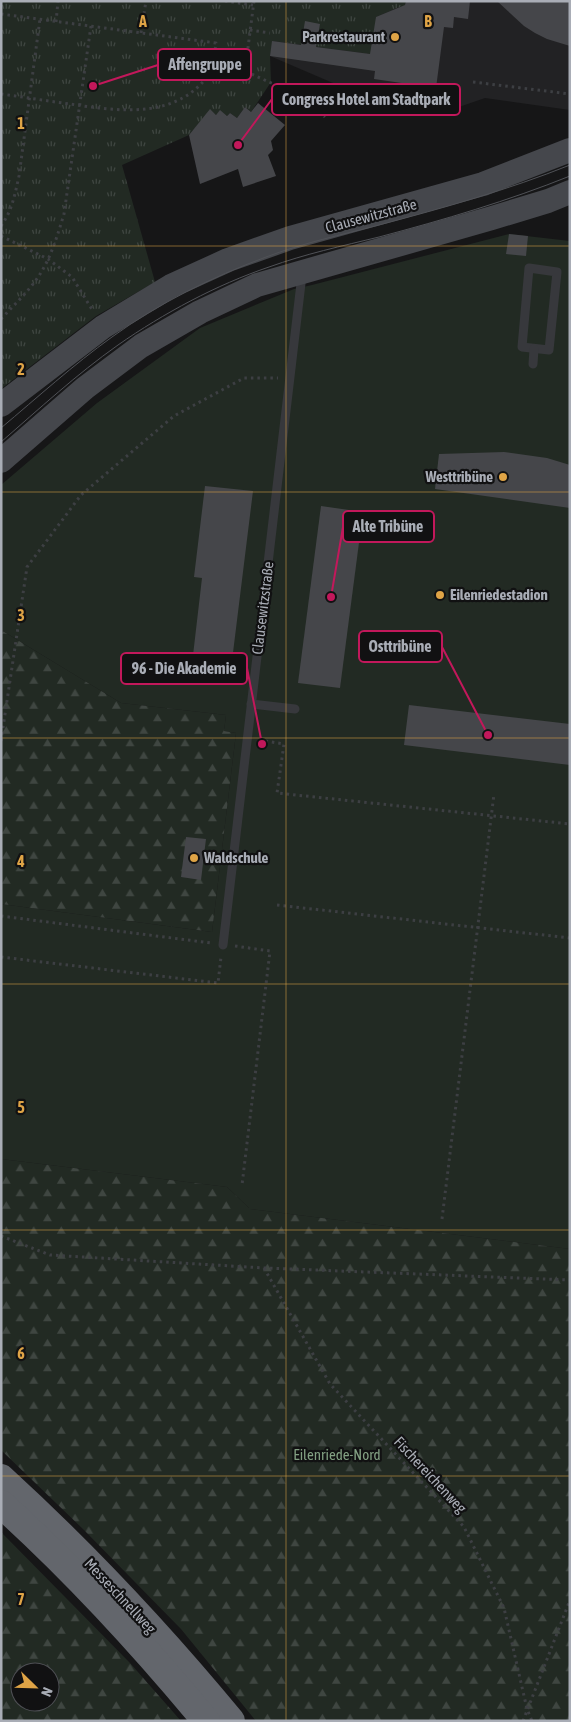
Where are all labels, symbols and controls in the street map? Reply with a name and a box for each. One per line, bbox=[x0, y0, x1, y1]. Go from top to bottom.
text: A bbox=[138, 12, 147, 30]
text: B bbox=[424, 12, 432, 30]
place label: Parkrestaurant bbox=[302, 28, 386, 45]
marker: Parkrestaurant bbox=[389, 31, 401, 43]
callout: Affengruppe bbox=[158, 49, 251, 80]
text: Affengruppe bbox=[167, 55, 242, 73]
callout: Congress Hotel am Stadtpark bbox=[272, 84, 460, 115]
text: Congress Hotel am Stadtpark bbox=[282, 90, 451, 108]
text: 1 bbox=[17, 114, 25, 132]
street label: Clausewitzstraße bbox=[323, 195, 418, 236]
text: 2 bbox=[17, 360, 25, 378]
place label: Westtribüne bbox=[425, 468, 493, 485]
marker: Westtribüne bbox=[497, 471, 509, 483]
callout: Alte Tribüne bbox=[343, 511, 434, 542]
text: Alte Tribüne bbox=[352, 517, 423, 535]
street label: Clausewitzstraße bbox=[248, 560, 277, 655]
place label: Eilenriedestadion bbox=[450, 586, 548, 603]
marker: Eilenriedestadion bbox=[434, 589, 446, 601]
text: 3 bbox=[17, 606, 25, 624]
callout: Osttribüne bbox=[359, 631, 442, 662]
text: Osttribüne bbox=[369, 637, 431, 655]
callout: 96 - Die Akademie bbox=[121, 653, 247, 684]
text: 96 - Die Akademie bbox=[131, 659, 237, 677]
place label: Waldschule bbox=[203, 849, 269, 866]
text: 4 bbox=[16, 852, 25, 870]
marker: Waldschule bbox=[188, 852, 200, 864]
text: 5 bbox=[17, 1098, 25, 1116]
text: 6 bbox=[17, 1344, 25, 1362]
street label: Fischereichenweg bbox=[391, 1433, 470, 1517]
park label: Eilenriede-Nord bbox=[293, 1446, 381, 1463]
street label: Messeschnellweg bbox=[81, 1555, 160, 1637]
text: 7 bbox=[17, 1590, 25, 1608]
north arrow bbox=[10, 1662, 60, 1712]
text: N bbox=[38, 1685, 56, 1699]

